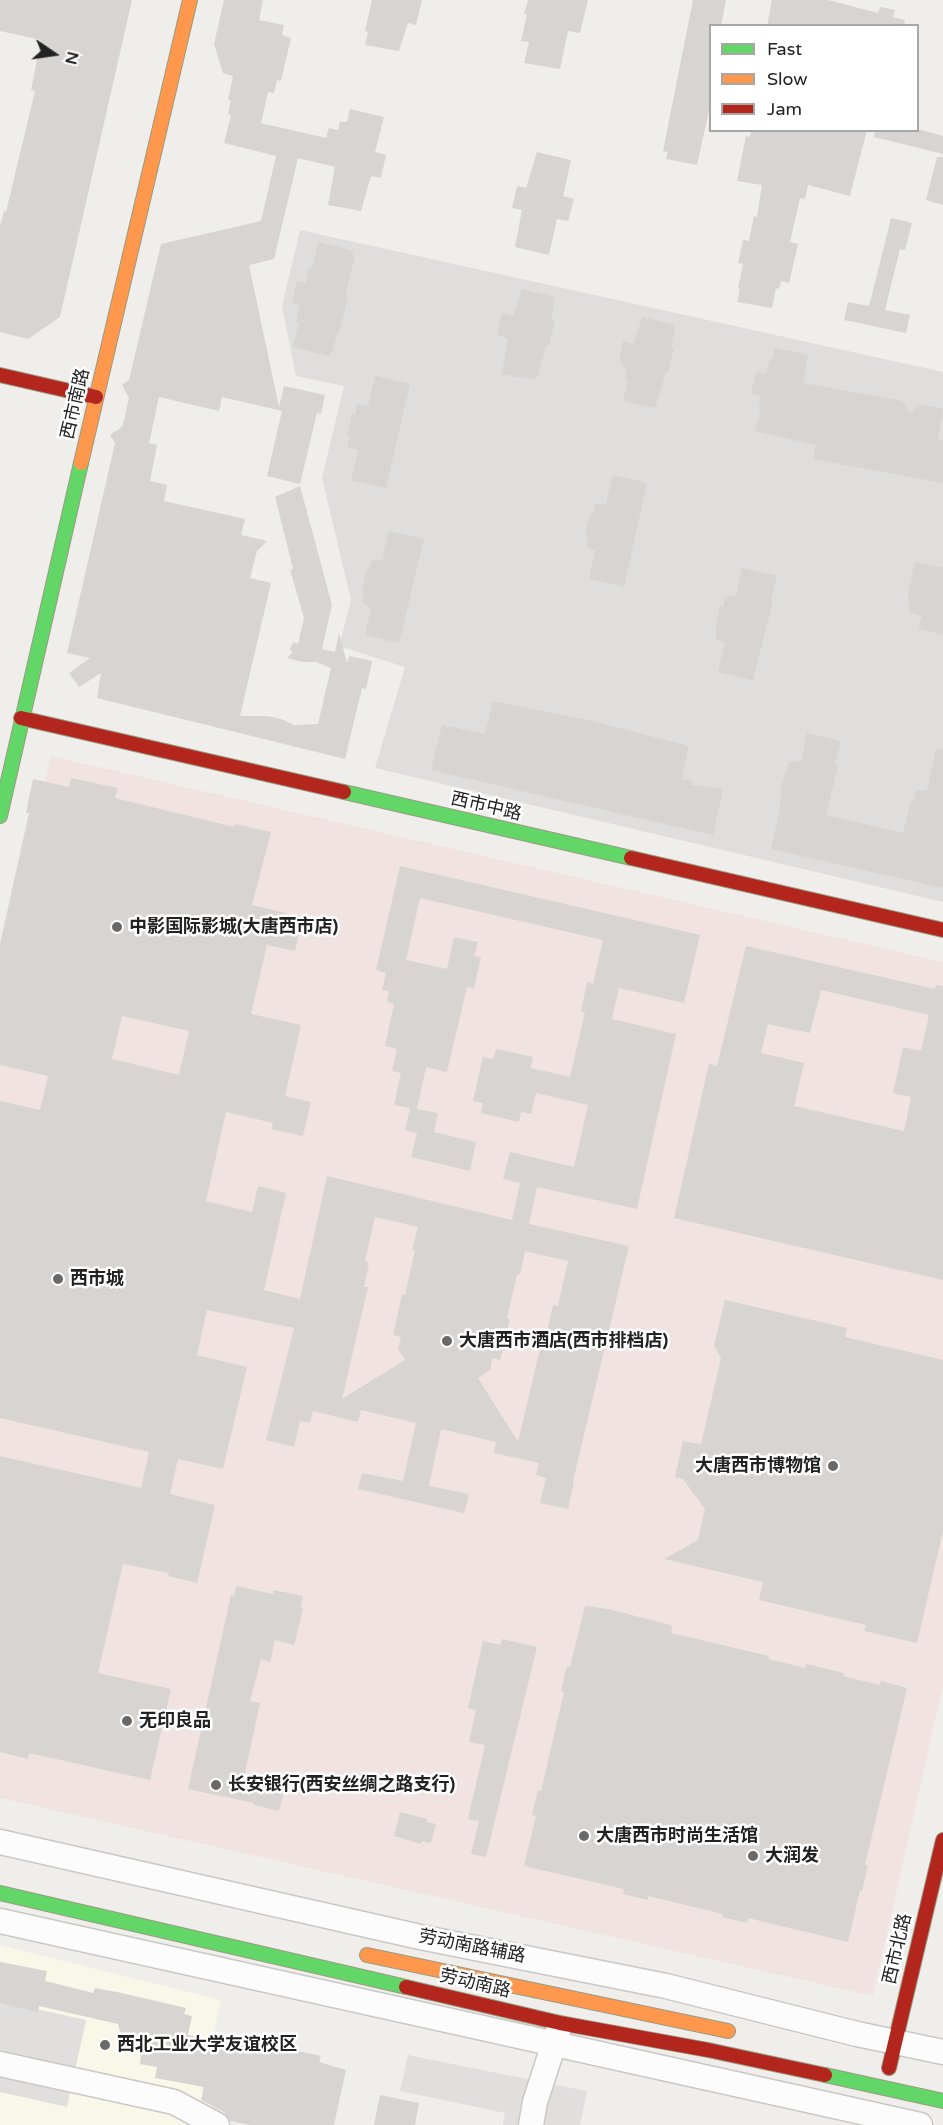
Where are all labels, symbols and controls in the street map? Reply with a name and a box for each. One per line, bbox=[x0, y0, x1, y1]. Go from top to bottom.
north arrow bbox=[24, 24, 84, 84]
legend bbox=[709, 24, 919, 132]
text: Fast bbox=[767, 38, 802, 60]
text: N bbox=[60, 50, 83, 67]
text: Slow bbox=[767, 68, 808, 90]
text: Jam bbox=[767, 98, 802, 120]
street label: 西市南路 bbox=[57, 366, 95, 442]
street label: 西市中路 bbox=[448, 788, 524, 826]
place label: 中影国际影城(大唐西市店) bbox=[129, 916, 338, 938]
marker: 中影国际影城(大唐西市店) bbox=[110, 920, 124, 934]
place label: 西市城 bbox=[70, 1268, 124, 1290]
marker: 西市城 bbox=[51, 1272, 65, 1286]
place label: 大唐西市酒店(西市排档店) bbox=[459, 1330, 668, 1352]
marker: 大唐西市酒店(西市排档店) bbox=[440, 1334, 454, 1348]
place label: 大唐西市博物馆 bbox=[695, 1455, 821, 1477]
marker: 大唐西市博物馆 bbox=[826, 1459, 840, 1473]
place label: 无印良品 bbox=[139, 1710, 211, 1732]
marker: 无印良品 bbox=[120, 1714, 134, 1728]
place label: 长安银行(西安丝绸之路支行) bbox=[228, 1774, 455, 1796]
marker: 长安银行(西安丝绸之路支行) bbox=[209, 1778, 223, 1792]
place label: 大唐西市时尚生活馆 bbox=[596, 1825, 758, 1847]
marker: 大唐西市时尚生活馆 bbox=[577, 1829, 591, 1843]
place label: 大润发 bbox=[765, 1845, 819, 1867]
marker: 大润发 bbox=[746, 1849, 760, 1863]
street label: 西市北路 bbox=[879, 1911, 917, 1987]
street label: 劳动南路辅路 bbox=[417, 1926, 527, 1968]
street label: 劳动南路 bbox=[437, 1965, 513, 2003]
place label: 西北工业大学友谊校区 bbox=[117, 2034, 297, 2056]
marker: 西北工业大学友谊校区 bbox=[98, 2038, 112, 2052]

